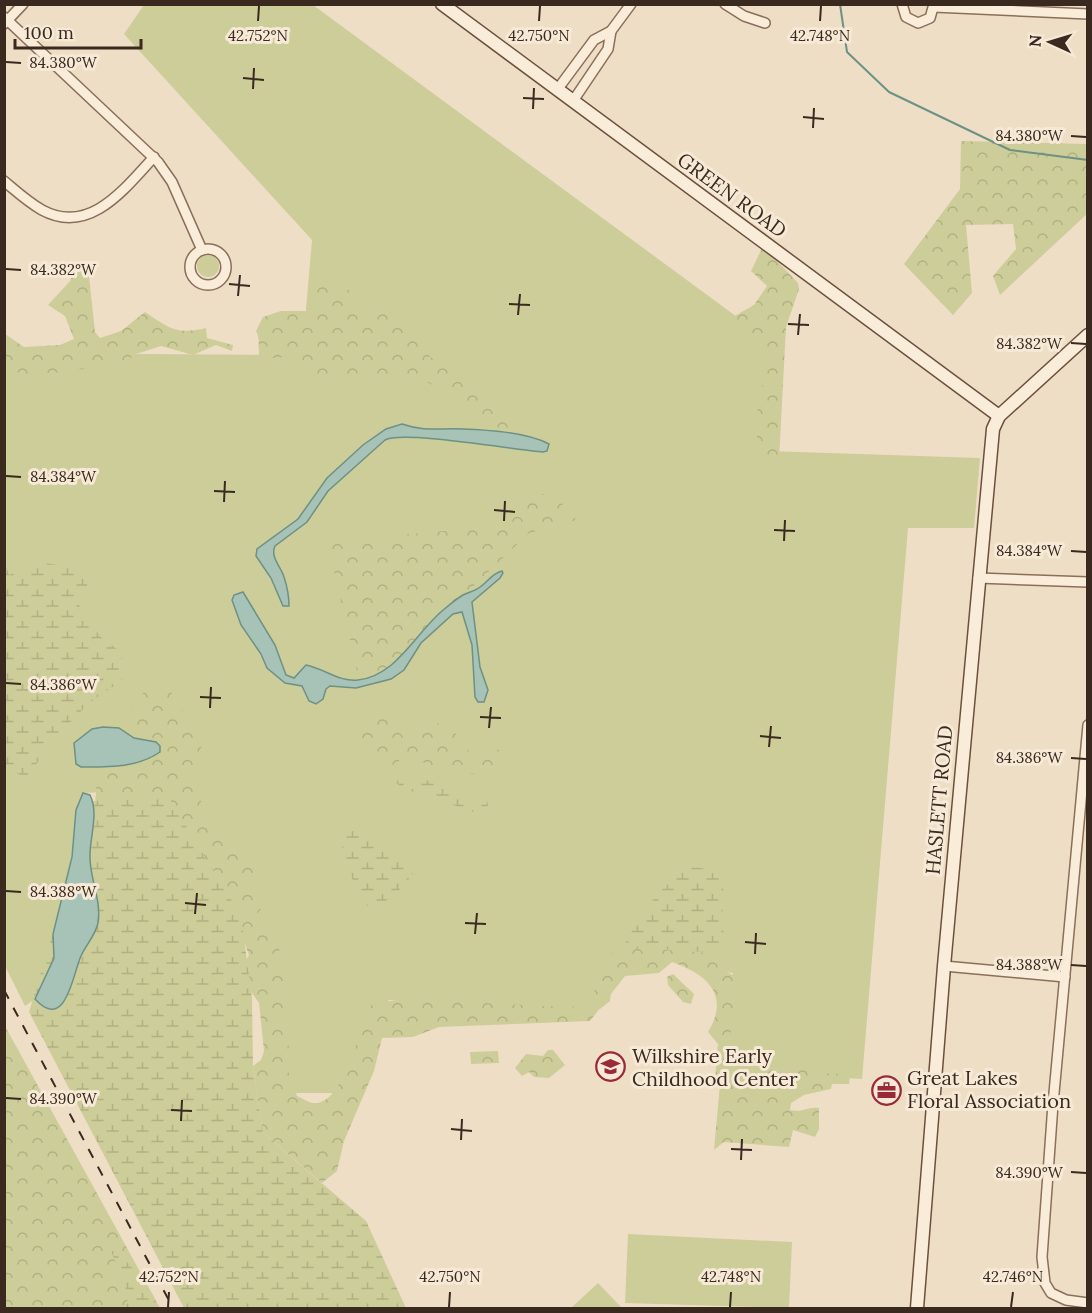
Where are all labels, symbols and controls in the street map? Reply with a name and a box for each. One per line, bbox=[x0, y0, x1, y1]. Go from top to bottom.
scale bar bbox=[15, 12, 141, 50]
north arrow bbox=[1020, 12, 1080, 72]
text: 100 m bbox=[24, 21, 74, 44]
text: 42.752°N bbox=[228, 26, 288, 45]
text: 42.750°N bbox=[508, 26, 570, 45]
text: 42.748°N bbox=[790, 26, 850, 45]
text: N bbox=[1025, 34, 1045, 48]
text: 84.380°W bbox=[29, 53, 98, 72]
text: 84.380°W bbox=[995, 126, 1064, 145]
street label: GREEN ROAD bbox=[673, 147, 792, 243]
text: 84.382°W bbox=[30, 260, 97, 279]
text: 84.382°W bbox=[996, 334, 1063, 353]
text: 84.384°W bbox=[30, 467, 97, 486]
text: 84.384°W bbox=[996, 541, 1063, 560]
text: 84.386°W bbox=[30, 675, 97, 694]
street label: HASLETT ROAD bbox=[920, 724, 957, 876]
text: 84.386°W bbox=[996, 748, 1063, 767]
text: 84.388°W bbox=[30, 882, 97, 901]
text: 84.388°W bbox=[996, 955, 1063, 974]
place label: Wilkshire Early Childhood Center bbox=[632, 1043, 798, 1091]
school or university icon: Wilkshire Early Childhood Center bbox=[595, 1051, 627, 1083]
place label: Great Lakes Floral Association bbox=[907, 1065, 1071, 1113]
office icon: Great Lakes Floral Association bbox=[870, 1074, 902, 1106]
text: 84.390°W bbox=[29, 1089, 98, 1108]
text: 84.390°W bbox=[995, 1163, 1064, 1182]
text: 42.752°N bbox=[139, 1267, 199, 1286]
text: 42.750°N bbox=[419, 1267, 481, 1286]
text: 42.748°N bbox=[701, 1267, 761, 1286]
text: 42.746°N bbox=[983, 1267, 1043, 1286]

